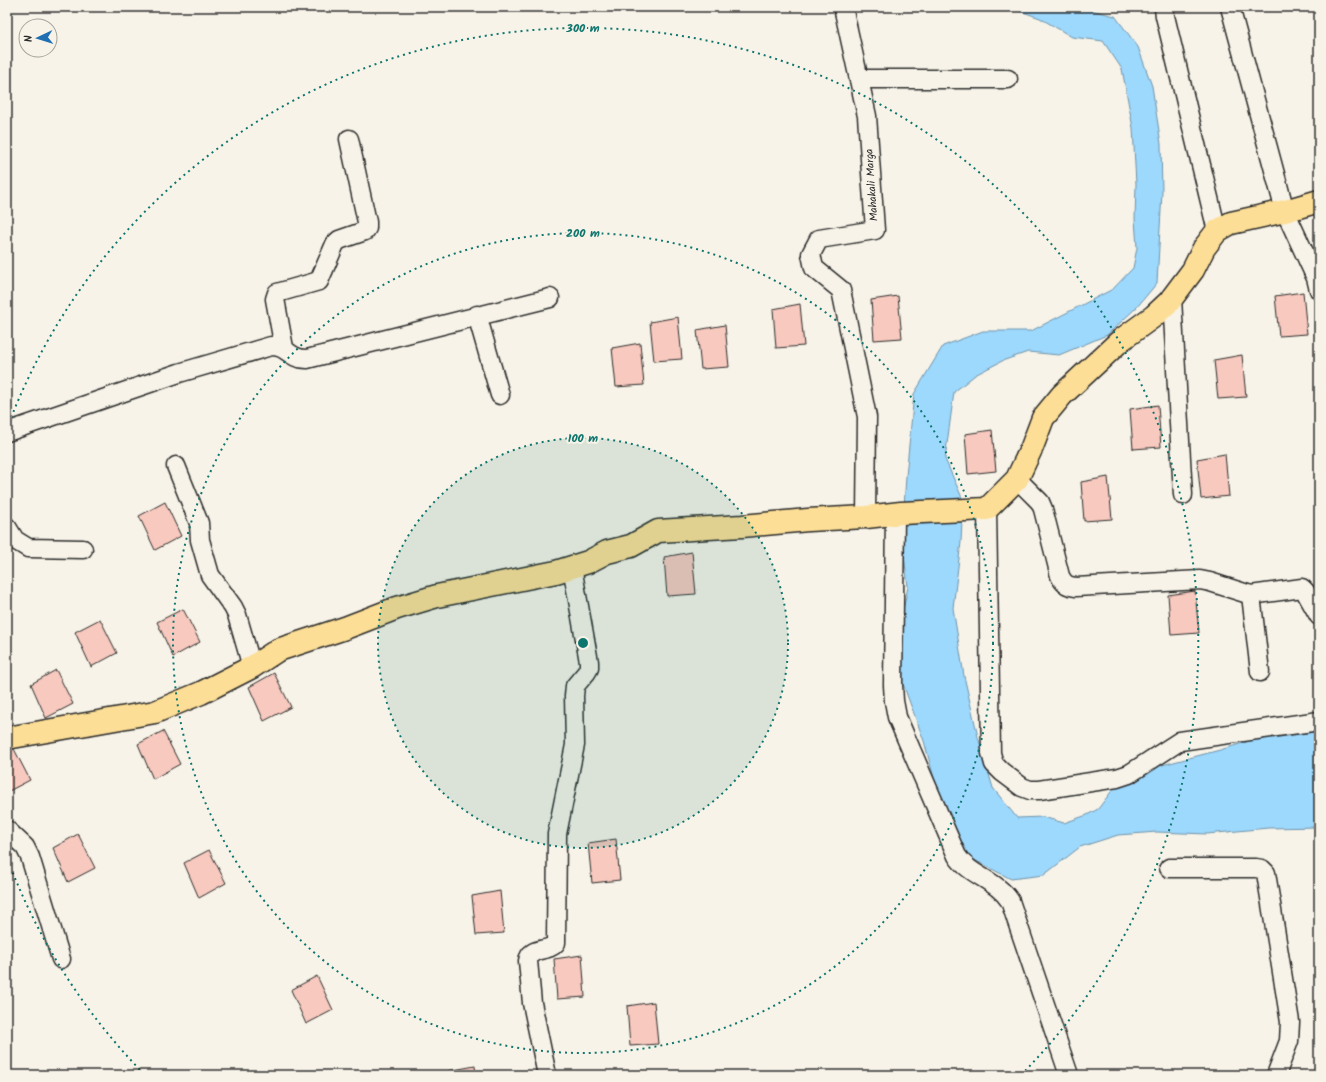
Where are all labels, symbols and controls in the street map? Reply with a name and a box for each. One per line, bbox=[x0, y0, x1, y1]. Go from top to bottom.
north arrow bbox=[18, 18, 58, 58]
text: 300 m bbox=[565, 19, 600, 38]
text: N bbox=[20, 34, 38, 43]
street label: Mahakali Marga bbox=[860, 148, 884, 222]
text: 200 m bbox=[566, 224, 600, 243]
text: 100 m bbox=[568, 429, 598, 448]
centre of rings bbox=[576, 636, 590, 650]

